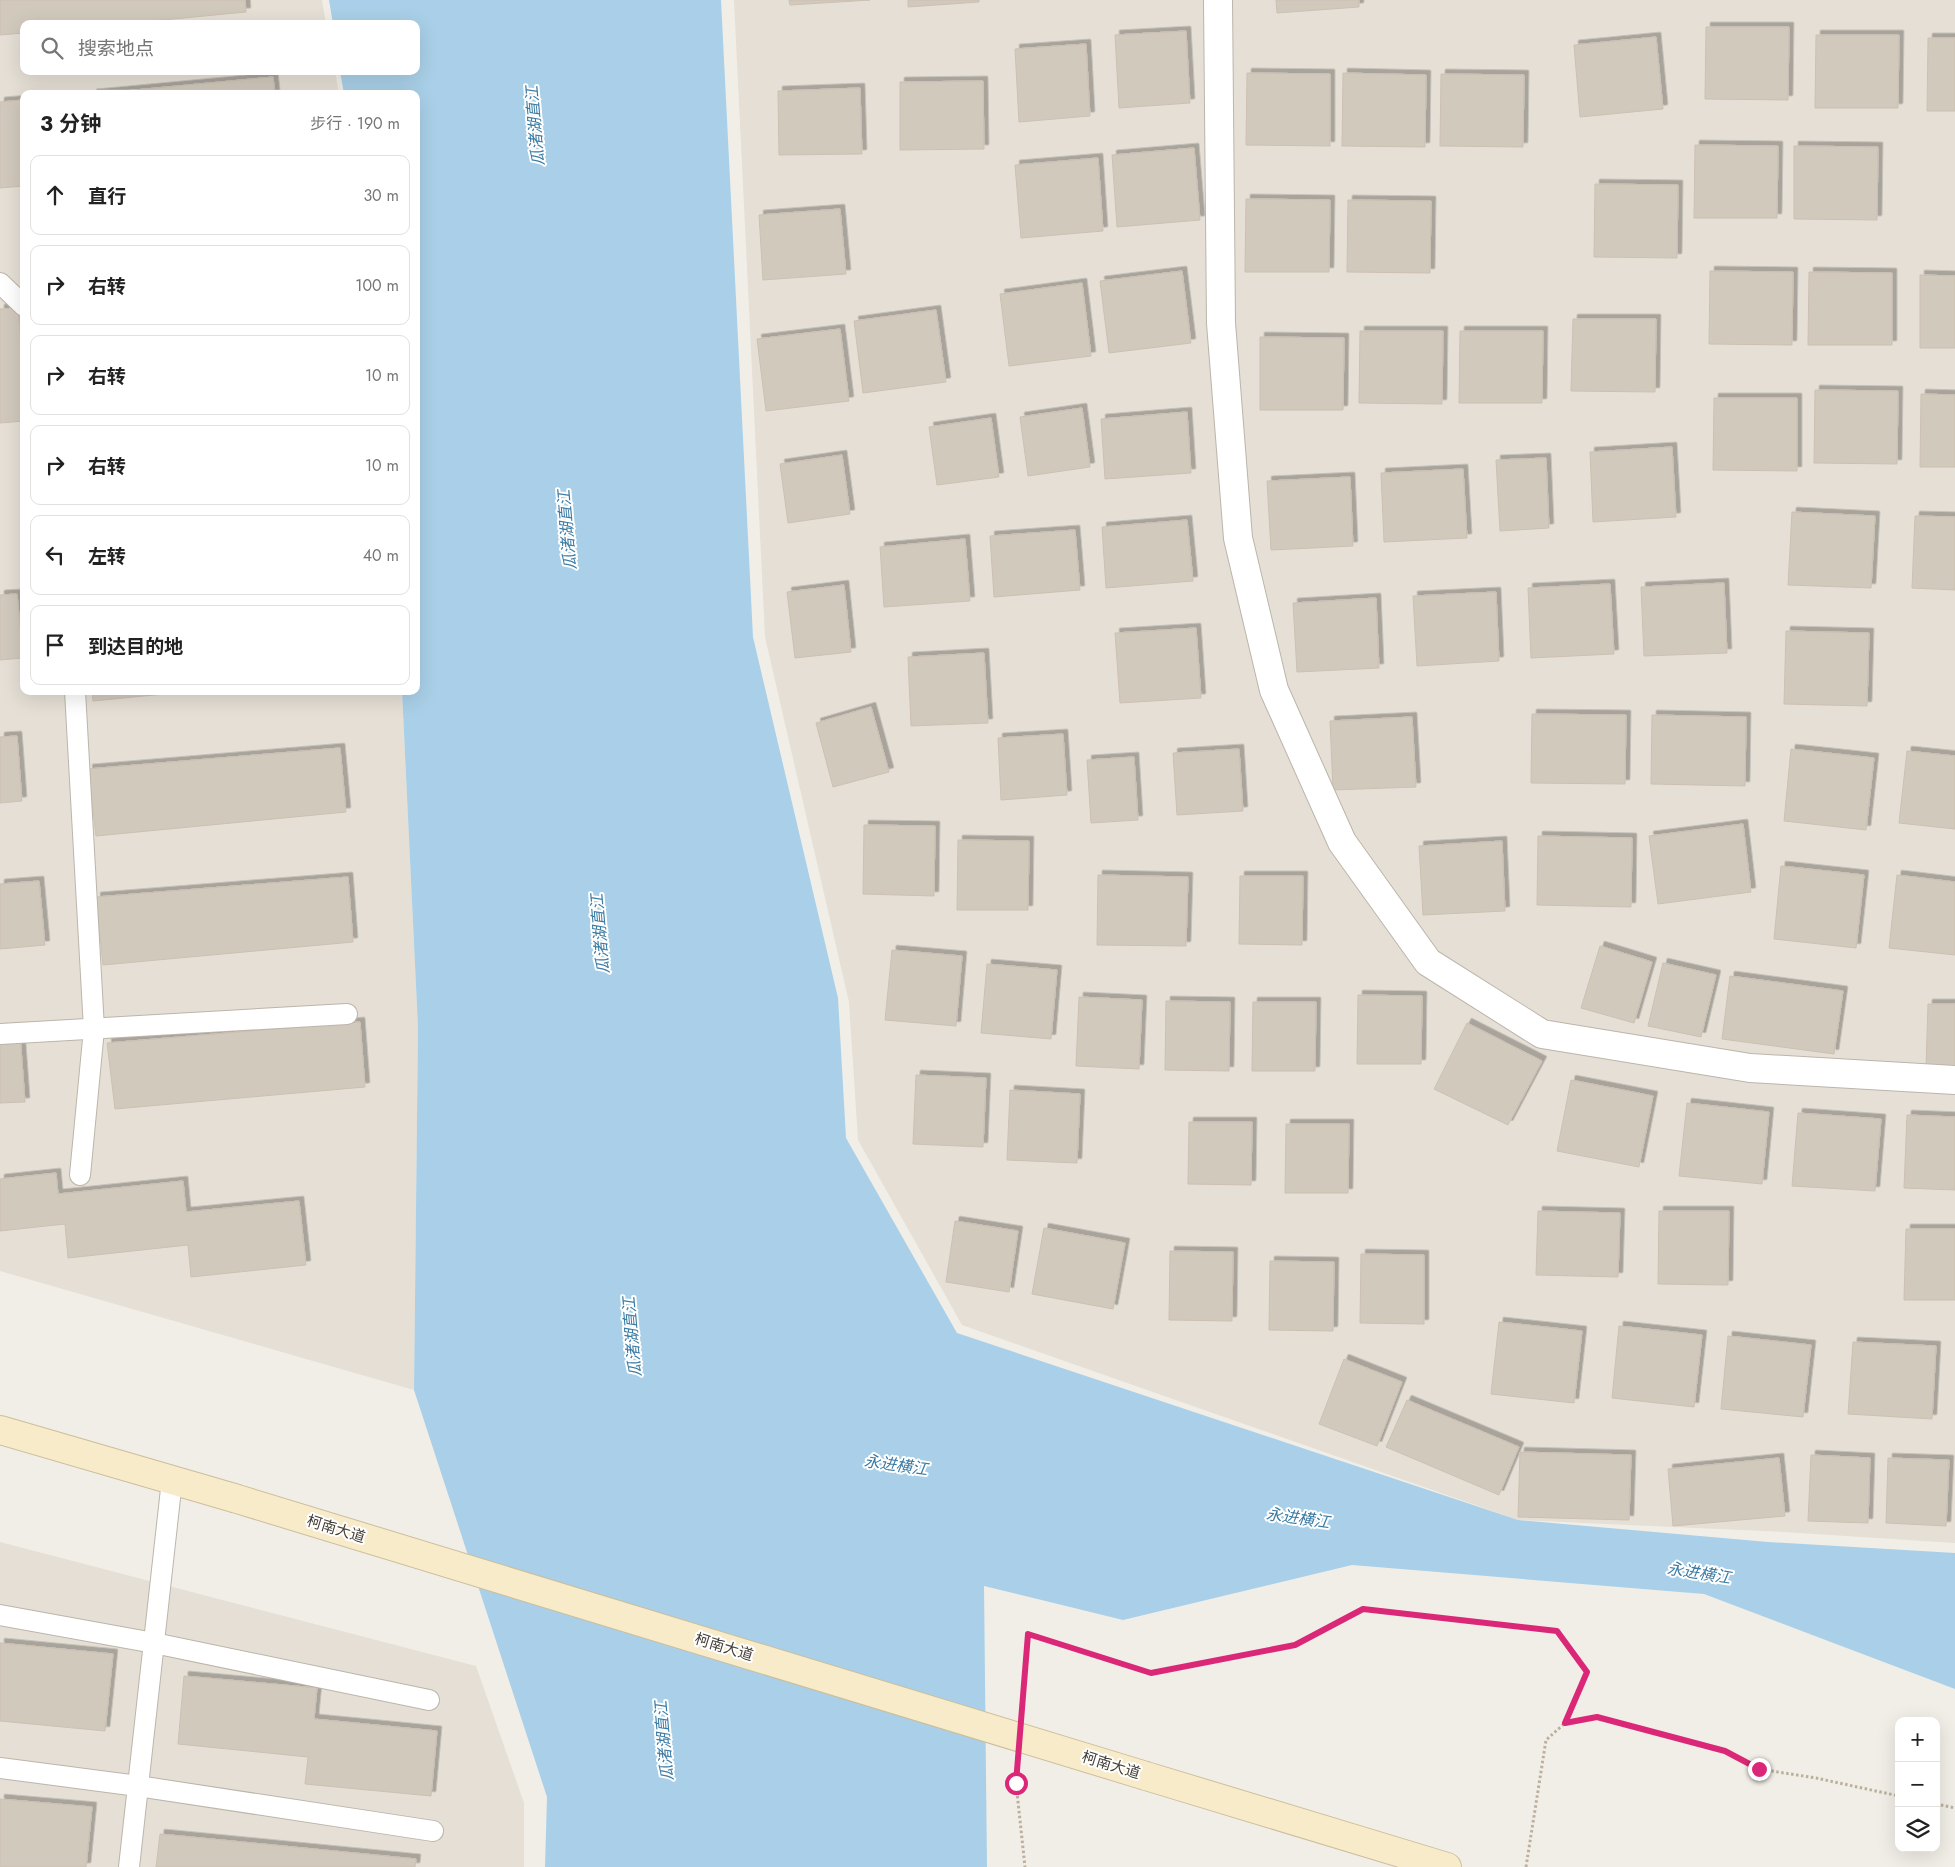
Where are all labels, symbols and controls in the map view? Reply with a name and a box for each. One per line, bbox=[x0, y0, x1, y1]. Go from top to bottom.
search box bbox=[20, 20, 420, 75]
icon: search bbox=[38, 34, 66, 62]
text: 搜索地点 bbox=[78, 35, 154, 62]
water label: 瓜渚湖直江 bbox=[520, 83, 550, 167]
text: 3 分钟 bbox=[40, 109, 101, 139]
text: 步行 · 190 m bbox=[310, 112, 400, 135]
icon: ahead bbox=[41, 181, 69, 209]
text: 直行 bbox=[88, 183, 126, 210]
text: 30 m bbox=[363, 184, 399, 207]
icon: right bbox=[41, 271, 69, 299]
text: 右转 bbox=[88, 273, 126, 300]
text: 100 m bbox=[355, 274, 399, 297]
icon: right bbox=[41, 361, 69, 389]
text: 右转 bbox=[88, 363, 126, 390]
text: 10 m bbox=[365, 364, 399, 387]
icon: right bbox=[41, 451, 69, 479]
text: 右转 bbox=[88, 453, 126, 480]
text: 10 m bbox=[365, 454, 399, 477]
water label: 瓜渚湖直江 bbox=[552, 487, 582, 571]
icon: left bbox=[41, 541, 69, 569]
text: 左转 bbox=[88, 543, 126, 570]
text: 40 m bbox=[363, 544, 399, 567]
icon: arrive bbox=[41, 631, 69, 659]
text: 到达目的地 bbox=[88, 633, 183, 660]
water label: 瓜渚湖直江 bbox=[585, 891, 615, 975]
water label: 瓜渚湖直江 bbox=[617, 1294, 647, 1378]
water label: 永进横江 bbox=[863, 1449, 931, 1481]
water label: 永进横江 bbox=[1265, 1502, 1333, 1534]
street label: 柯南大道 bbox=[304, 1510, 368, 1548]
water label: 永进横江 bbox=[1666, 1557, 1734, 1590]
street label: 柯南大道 bbox=[692, 1628, 756, 1666]
water label: 瓜渚湖直江 bbox=[649, 1698, 679, 1782]
map controls bbox=[1895, 1717, 1940, 1852]
button: + bbox=[1895, 1717, 1940, 1762]
street label: 柯南大道 bbox=[1079, 1746, 1143, 1784]
route end bbox=[1748, 1758, 1771, 1781]
button: − bbox=[1895, 1762, 1940, 1807]
route start bbox=[1005, 1772, 1028, 1795]
button: layers bbox=[1895, 1807, 1940, 1852]

